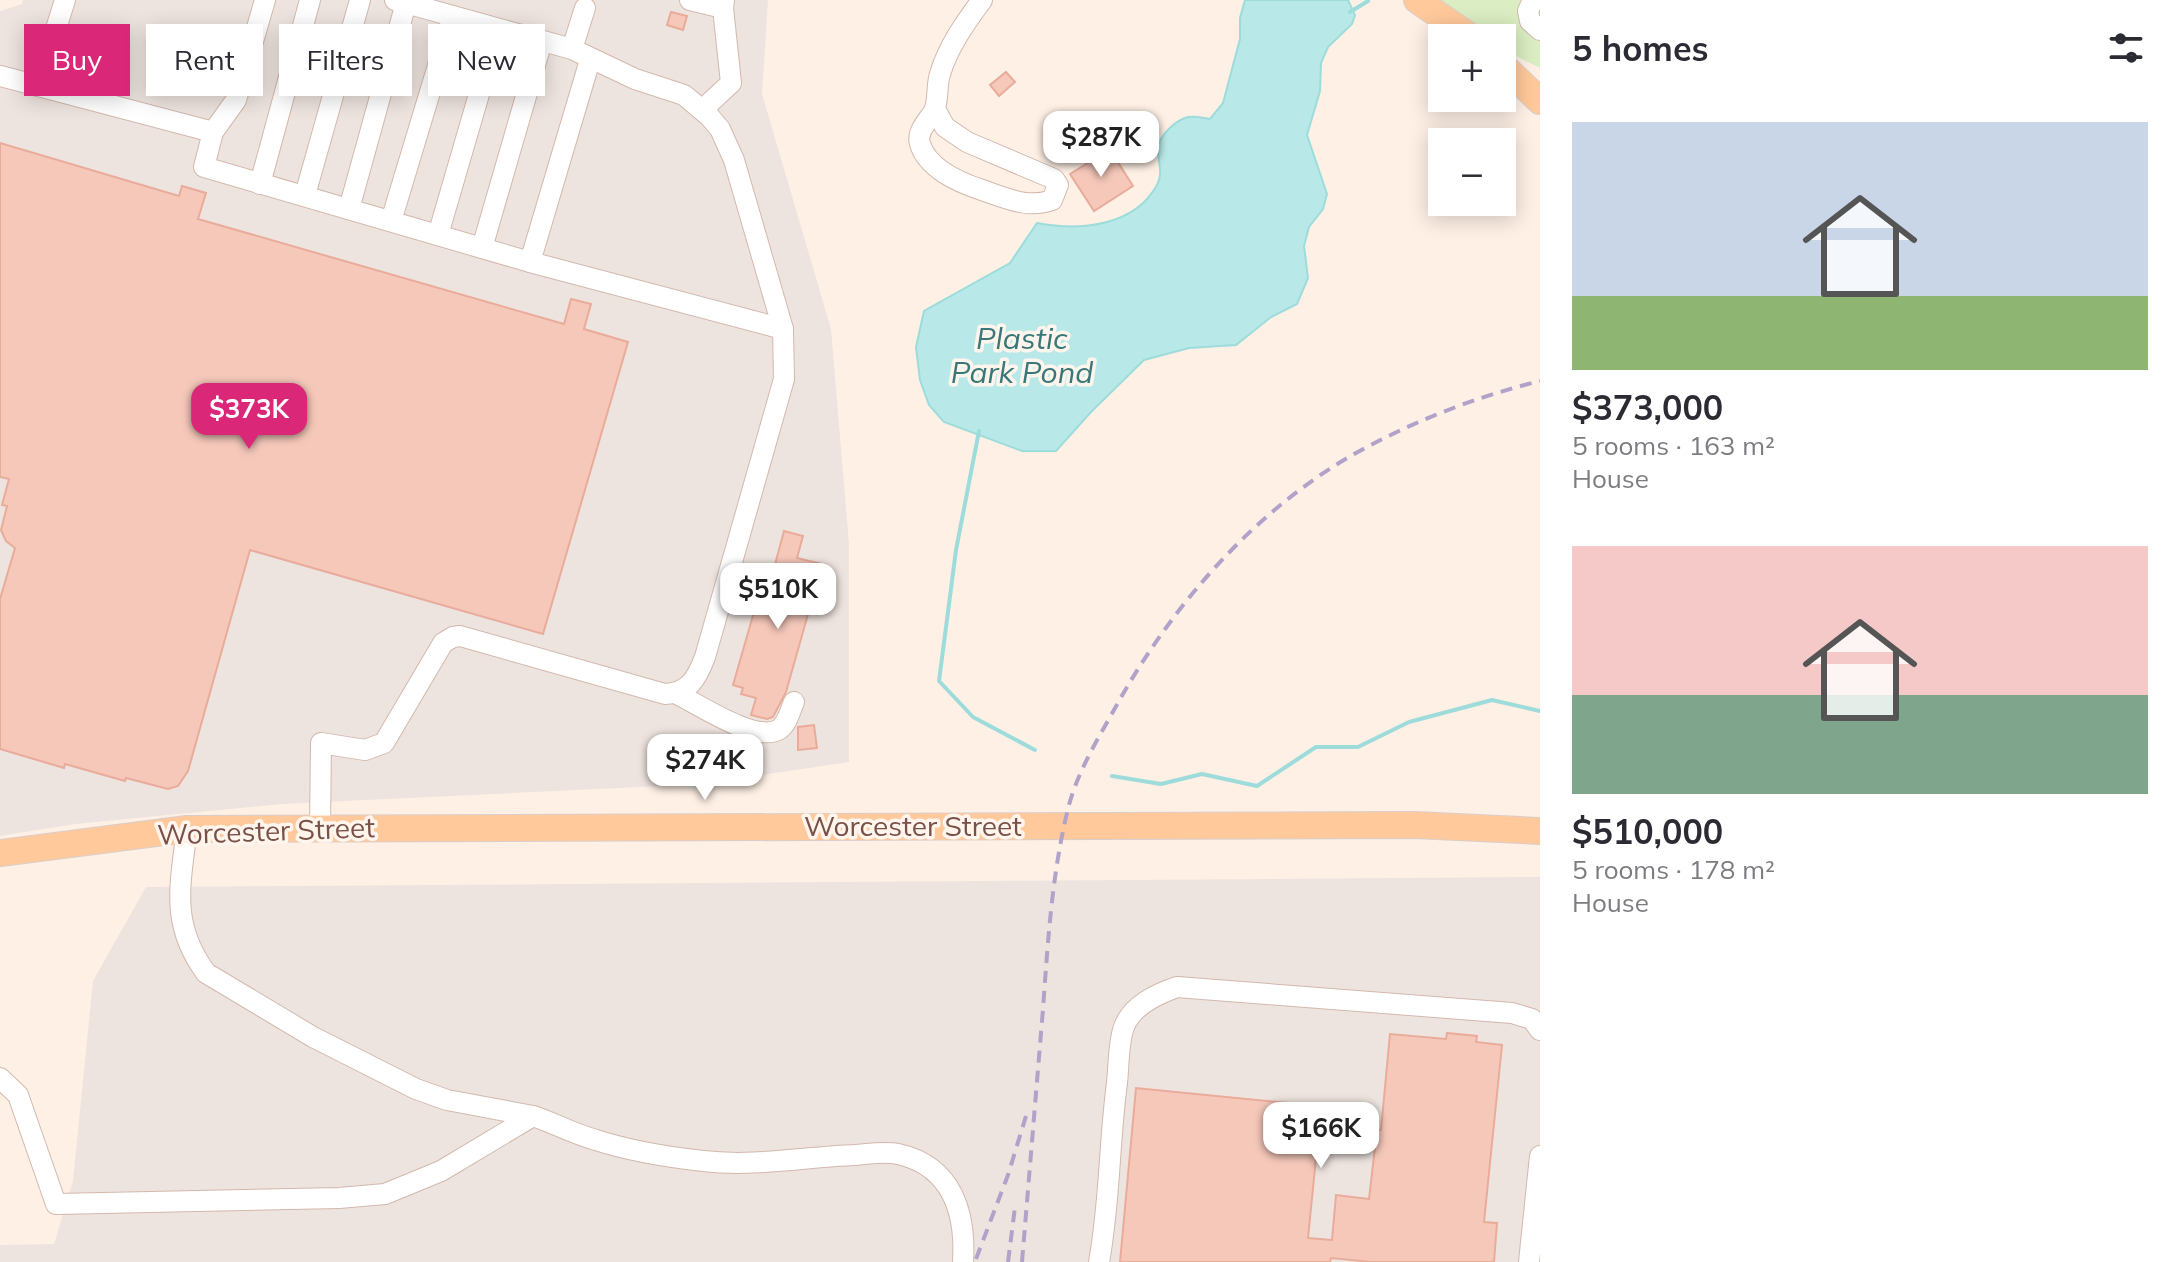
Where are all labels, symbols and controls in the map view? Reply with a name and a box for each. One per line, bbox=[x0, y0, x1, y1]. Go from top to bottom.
chip: Buy bbox=[24, 24, 130, 96]
chip: Rent bbox=[146, 24, 263, 96]
chip: Filters bbox=[279, 24, 412, 96]
chip: New bbox=[428, 24, 545, 96]
map controls bbox=[1428, 24, 1516, 216]
button: + bbox=[1428, 24, 1516, 112]
icon: filters bbox=[2104, 26, 2148, 70]
text: 5 homes bbox=[1572, 27, 1709, 70]
pin: $287K bbox=[1045, 111, 1157, 179]
text: $287K bbox=[1061, 120, 1141, 153]
button: − bbox=[1428, 128, 1516, 216]
icon: home bbox=[1788, 174, 1932, 318]
water label: Plastic Park Pond bbox=[951, 319, 1093, 391]
pin: $373K bbox=[193, 383, 305, 451]
text: $373,000 bbox=[1572, 386, 1723, 429]
text: $373K bbox=[209, 392, 289, 425]
text: 5 rooms · 163 m² bbox=[1572, 429, 1775, 462]
text: House bbox=[1572, 462, 1649, 495]
pin: $510K bbox=[722, 563, 834, 631]
text: $510K bbox=[738, 572, 818, 605]
icon: home bbox=[1788, 598, 1932, 742]
pin: $274K bbox=[649, 734, 761, 802]
text: $274K bbox=[665, 743, 745, 776]
street label: Worcester Street bbox=[804, 808, 1022, 843]
street label: Worcester Street bbox=[157, 809, 376, 852]
text: $510,000 bbox=[1572, 810, 1723, 853]
text: 5 rooms · 178 m² bbox=[1572, 853, 1775, 886]
text: House bbox=[1572, 886, 1649, 919]
pin: $166K bbox=[1265, 1102, 1377, 1170]
text: $166K bbox=[1281, 1111, 1361, 1144]

